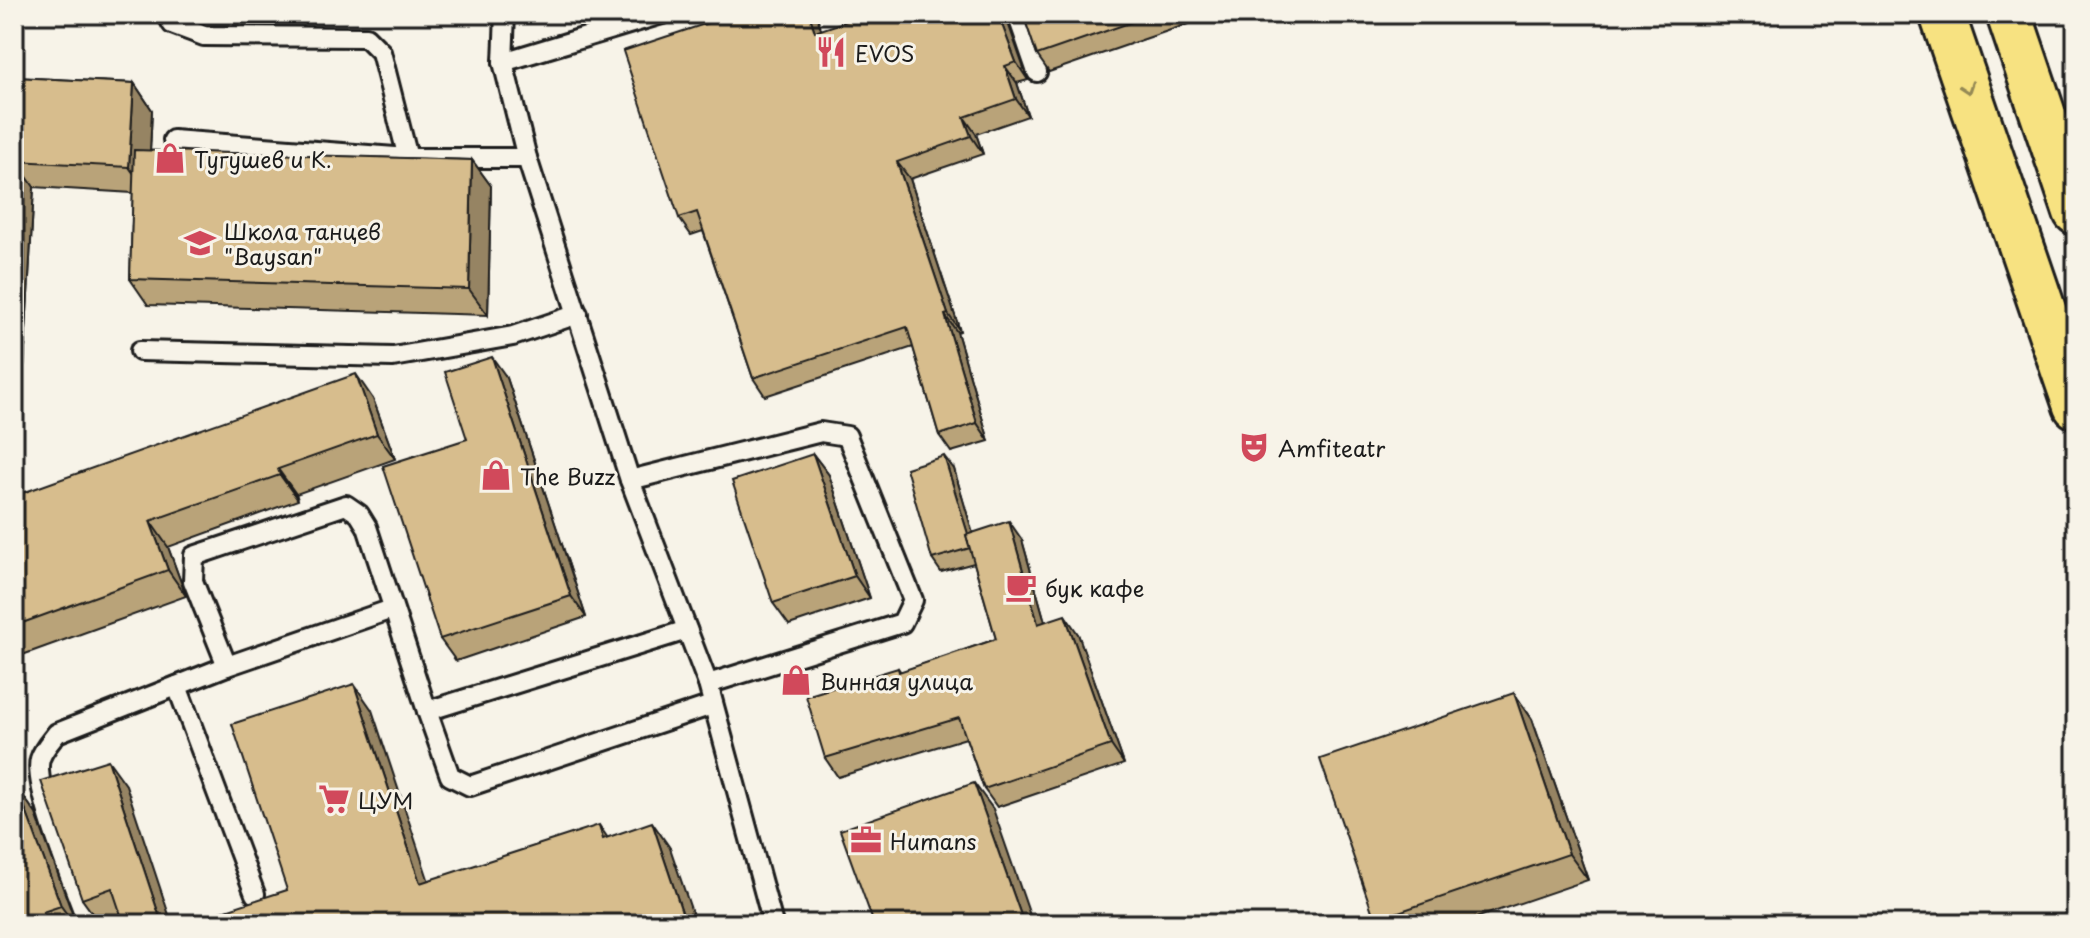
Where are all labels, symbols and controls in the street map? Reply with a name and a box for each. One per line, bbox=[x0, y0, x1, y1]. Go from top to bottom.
restaurant icon: EVOS bbox=[814, 35, 848, 69]
place label: EVOS bbox=[855, 36, 915, 69]
one-way arrow bbox=[1958, 80, 1974, 94]
shop icon: Тугушев и К. bbox=[153, 141, 187, 175]
place label: Тугушев и К. bbox=[194, 142, 332, 175]
place label: Школа танцев "Baysan" bbox=[224, 214, 381, 272]
school or university icon: Школа танцев "Baysan" bbox=[183, 226, 217, 260]
theatre icon: Amfiteatr bbox=[1237, 430, 1271, 464]
place label: Amfiteatr bbox=[1278, 431, 1385, 464]
shop icon: The Buzz bbox=[479, 458, 513, 492]
place label: The Buzz bbox=[520, 459, 616, 492]
cafe icon: бук кафе bbox=[1004, 570, 1038, 604]
place label: бук кафе bbox=[1045, 571, 1144, 604]
shop icon: Винная улица bbox=[779, 663, 813, 697]
place label: Винная улица bbox=[820, 664, 973, 697]
supermarket icon: ЦУМ bbox=[317, 782, 351, 816]
place label: ЦУМ bbox=[358, 783, 413, 816]
office icon: Humans bbox=[849, 823, 883, 857]
place label: Humans bbox=[890, 824, 977, 857]

